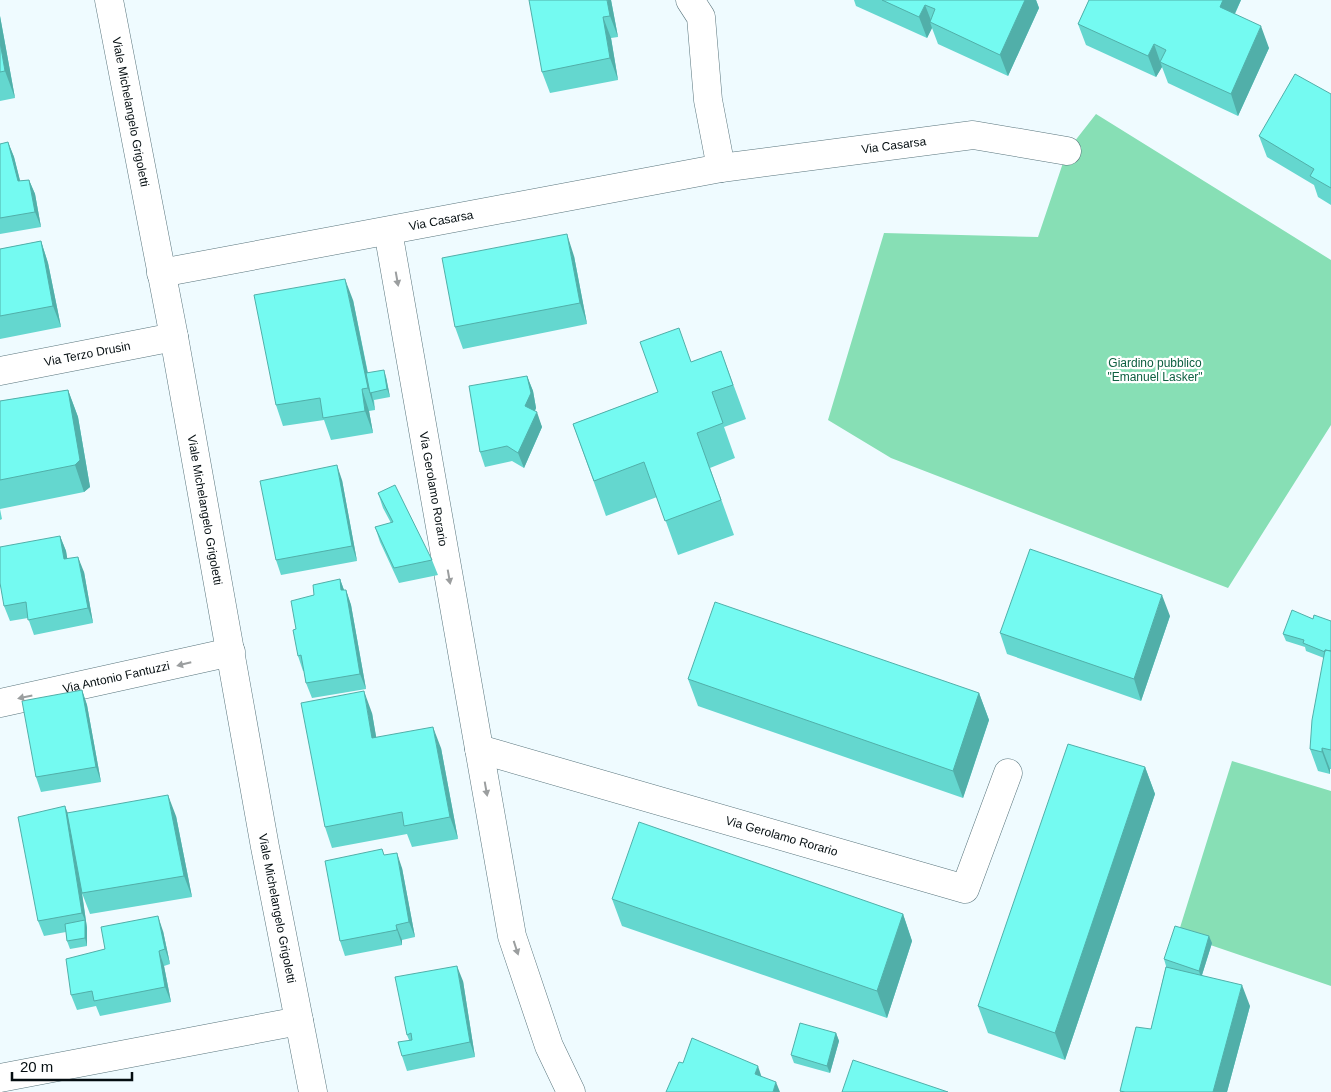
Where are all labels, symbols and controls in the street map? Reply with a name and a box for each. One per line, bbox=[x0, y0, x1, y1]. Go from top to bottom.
street label: Viale Michelangelo Grigoletti bbox=[109, 36, 152, 188]
street label: Via Casarsa bbox=[861, 134, 927, 157]
street label: Via Casarsa bbox=[408, 208, 475, 233]
one-way arrow bbox=[393, 271, 401, 287]
street label: Via Terzo Drusin bbox=[43, 339, 132, 369]
park label: Giardino pubblico "Emanuel Lasker" bbox=[1107, 356, 1203, 384]
street label: Via Gerolamo Rorario bbox=[416, 431, 450, 548]
street label: Viale Michelangelo Grigoletti bbox=[185, 434, 225, 586]
one-way arrow bbox=[445, 569, 453, 585]
street label: Via Antonio Fantuzzi bbox=[61, 659, 171, 696]
one-way arrow bbox=[177, 660, 192, 668]
one-way arrow bbox=[17, 694, 33, 702]
one-way arrow bbox=[483, 781, 491, 797]
street label: Via Gerolamo Rorario bbox=[724, 813, 840, 859]
street label: Viale Michelangelo Grigoletti bbox=[256, 833, 299, 985]
one-way arrow bbox=[513, 941, 521, 956]
scale bar bbox=[12, 1050, 132, 1082]
text: 20 m bbox=[20, 1058, 53, 1075]

